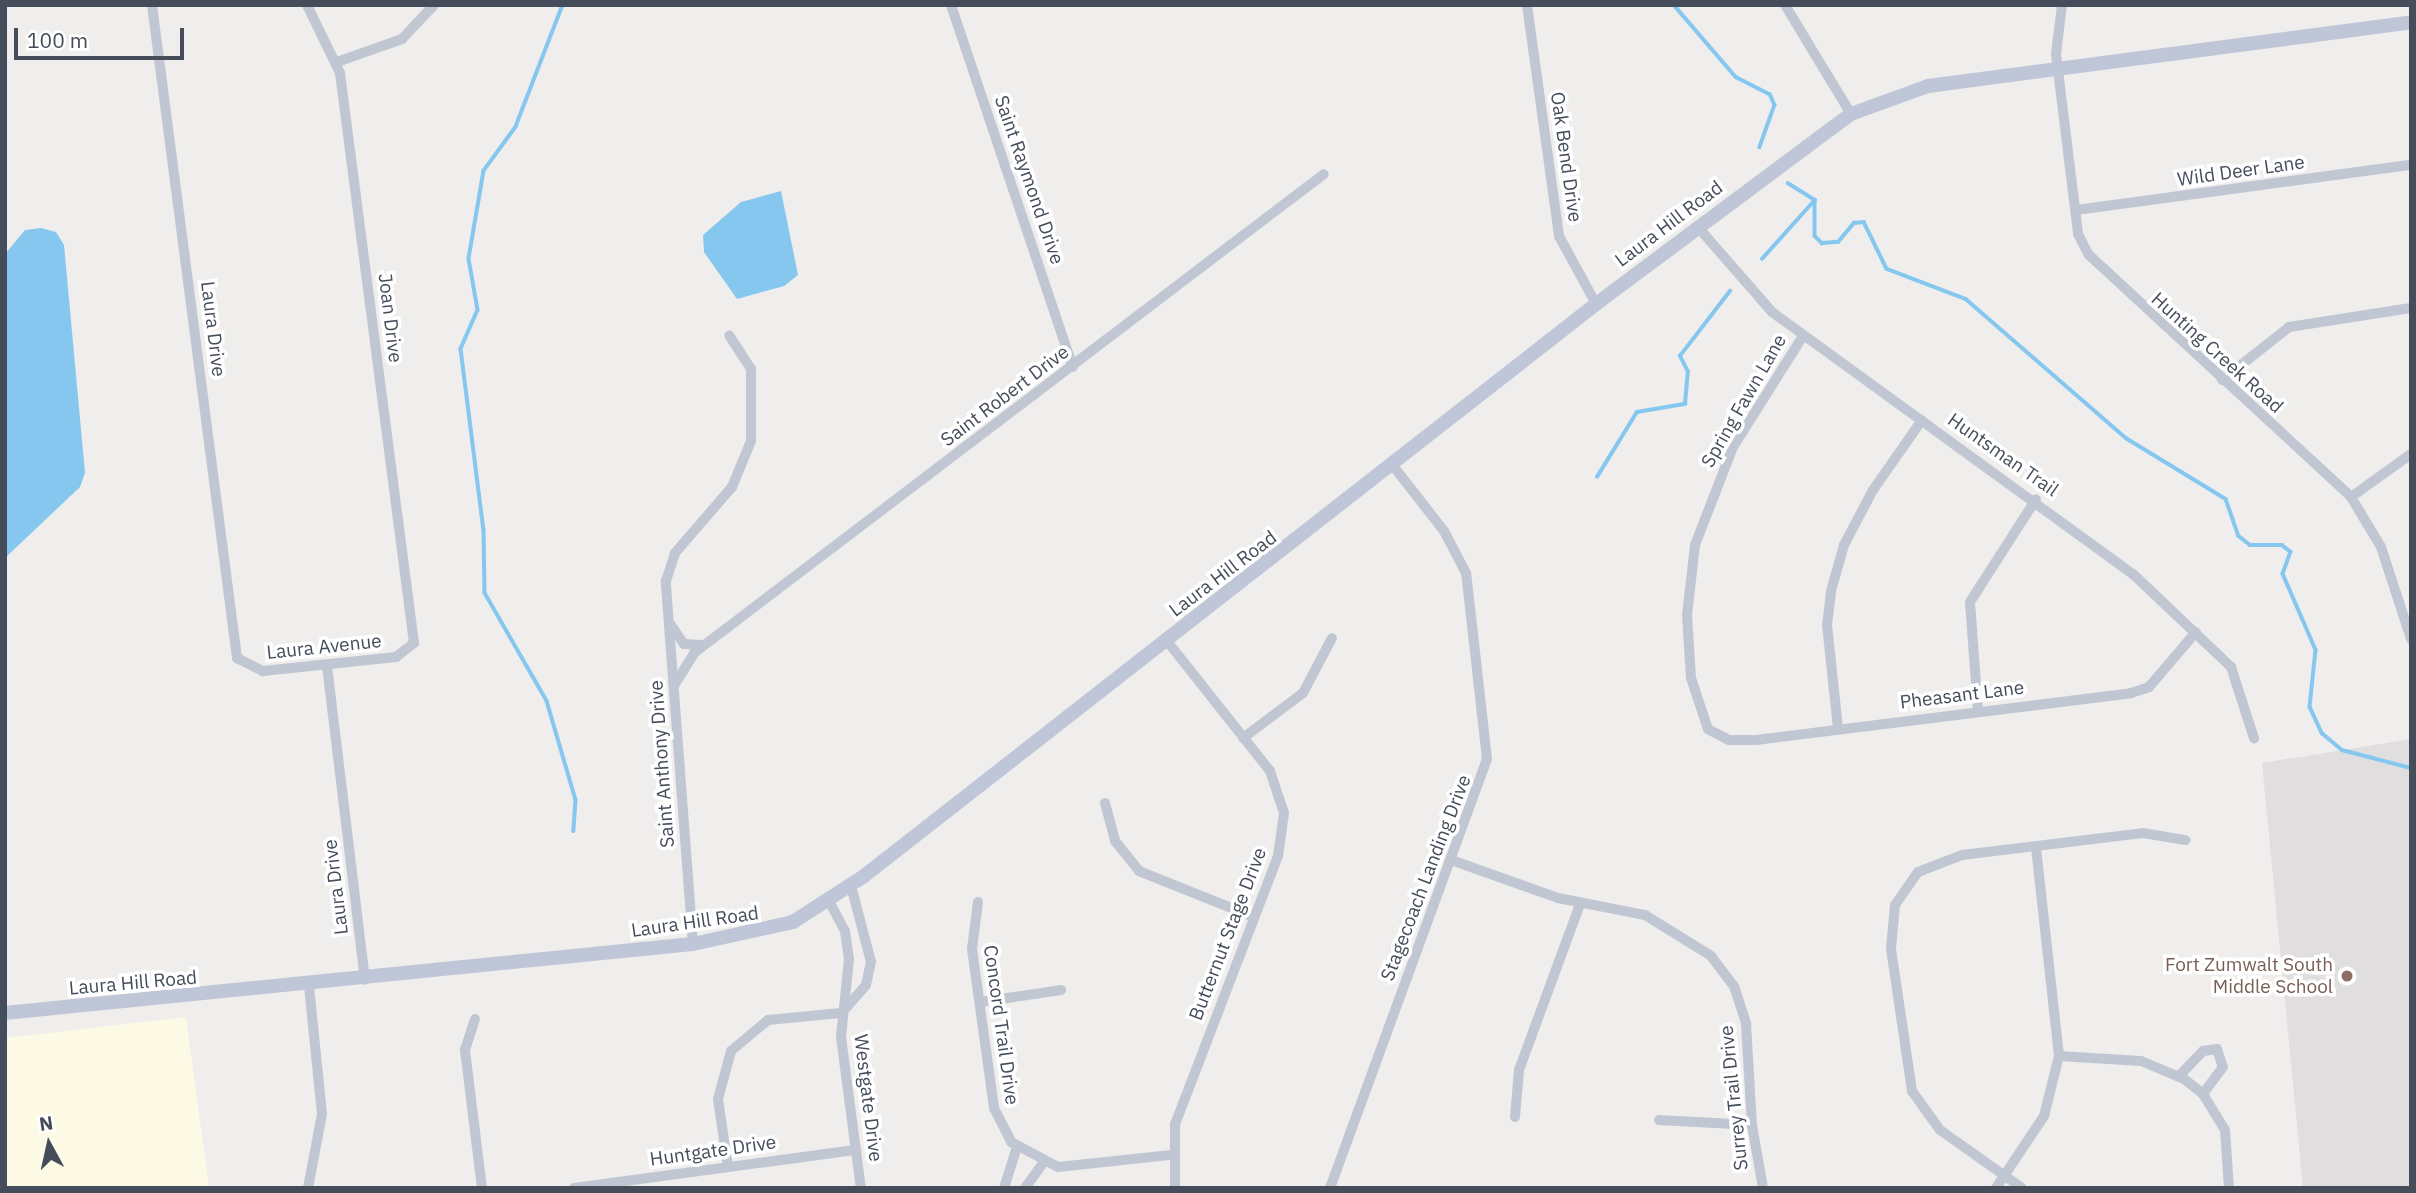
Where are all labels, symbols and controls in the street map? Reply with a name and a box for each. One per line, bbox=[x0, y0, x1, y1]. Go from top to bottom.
scale bar bbox=[18, 14, 187, 58]
text: 100 m bbox=[27, 26, 88, 54]
street label: Oak Bend Drive bbox=[1546, 90, 1586, 224]
street label: Saint Raymond Drive bbox=[989, 93, 1069, 267]
street label: Wild Deer Lane bbox=[2176, 151, 2306, 191]
street label: Laura Hill Road bbox=[1611, 176, 1727, 272]
street label: Joan Drive bbox=[373, 272, 407, 364]
street label: Laura Drive bbox=[196, 280, 230, 378]
street label: Hunting Creek Road bbox=[2146, 288, 2288, 418]
street label: Spring Fawn Lane bbox=[1697, 330, 1791, 472]
street label: Saint Robert Drive bbox=[937, 341, 1073, 451]
street label: Huntsman Trail bbox=[1943, 408, 2063, 502]
street label: Laura Hill Road bbox=[1165, 526, 1281, 622]
street label: Laura Avenue bbox=[265, 630, 383, 664]
street label: Pheasant Lane bbox=[1899, 676, 2025, 714]
street label: Saint Anthony Drive bbox=[645, 680, 679, 848]
street label: Stagecoach Landing Drive bbox=[1376, 772, 1476, 984]
street label: Laura Drive bbox=[319, 838, 353, 936]
street label: Butternut Stage Drive bbox=[1185, 844, 1271, 1024]
street label: Laura Hill Road bbox=[630, 902, 760, 942]
street label: Concord Trail Drive bbox=[978, 944, 1024, 1106]
place label: Fort Zumwalt South Middle School bbox=[2165, 954, 2333, 998]
street label: Laura Hill Road bbox=[68, 966, 198, 1000]
marker: Fort Zumwalt South Middle School bbox=[2339, 968, 2355, 984]
street label: Surrey Trail Drive bbox=[1715, 1024, 1753, 1172]
street label: Westgate Drive bbox=[849, 1033, 887, 1163]
north arrow bbox=[14, 1109, 84, 1179]
text: N bbox=[38, 1110, 55, 1136]
street label: Huntgate Drive bbox=[648, 1131, 778, 1171]

